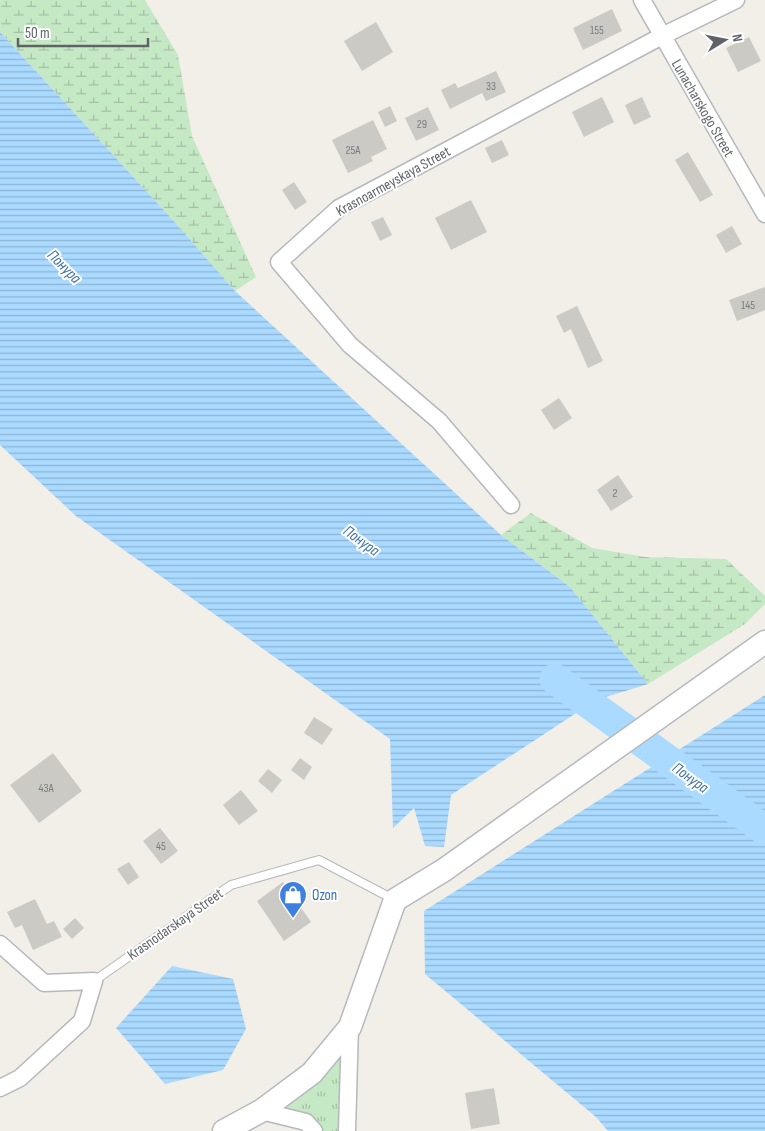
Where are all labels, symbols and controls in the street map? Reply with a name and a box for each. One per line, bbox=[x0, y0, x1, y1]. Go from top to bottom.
scale bar bbox=[18, 15, 148, 47]
north arrow bbox=[700, 15, 750, 65]
house number: 155 bbox=[590, 23, 604, 38]
text: 50 m bbox=[25, 24, 50, 43]
text: N bbox=[728, 33, 746, 43]
street label: Lunacharskogo Street bbox=[667, 56, 738, 161]
house number: 33 bbox=[486, 79, 496, 94]
house number: 29 bbox=[417, 117, 427, 132]
street label: Krasnoarmeyskaya Street bbox=[333, 142, 454, 221]
house number: 25А bbox=[346, 143, 361, 158]
water label: Понура bbox=[43, 246, 85, 288]
house number: 145 bbox=[741, 298, 755, 313]
house number: 2 bbox=[613, 486, 618, 501]
water label: Понура bbox=[339, 522, 383, 561]
water label: Понура bbox=[668, 759, 712, 798]
house number: 43А bbox=[38, 781, 54, 796]
house number: 45 bbox=[156, 839, 166, 854]
shop icon: Ozon bbox=[278, 880, 308, 919]
street label: Krasnodarskaya Street bbox=[124, 884, 227, 965]
place label: Ozon bbox=[312, 886, 337, 905]

